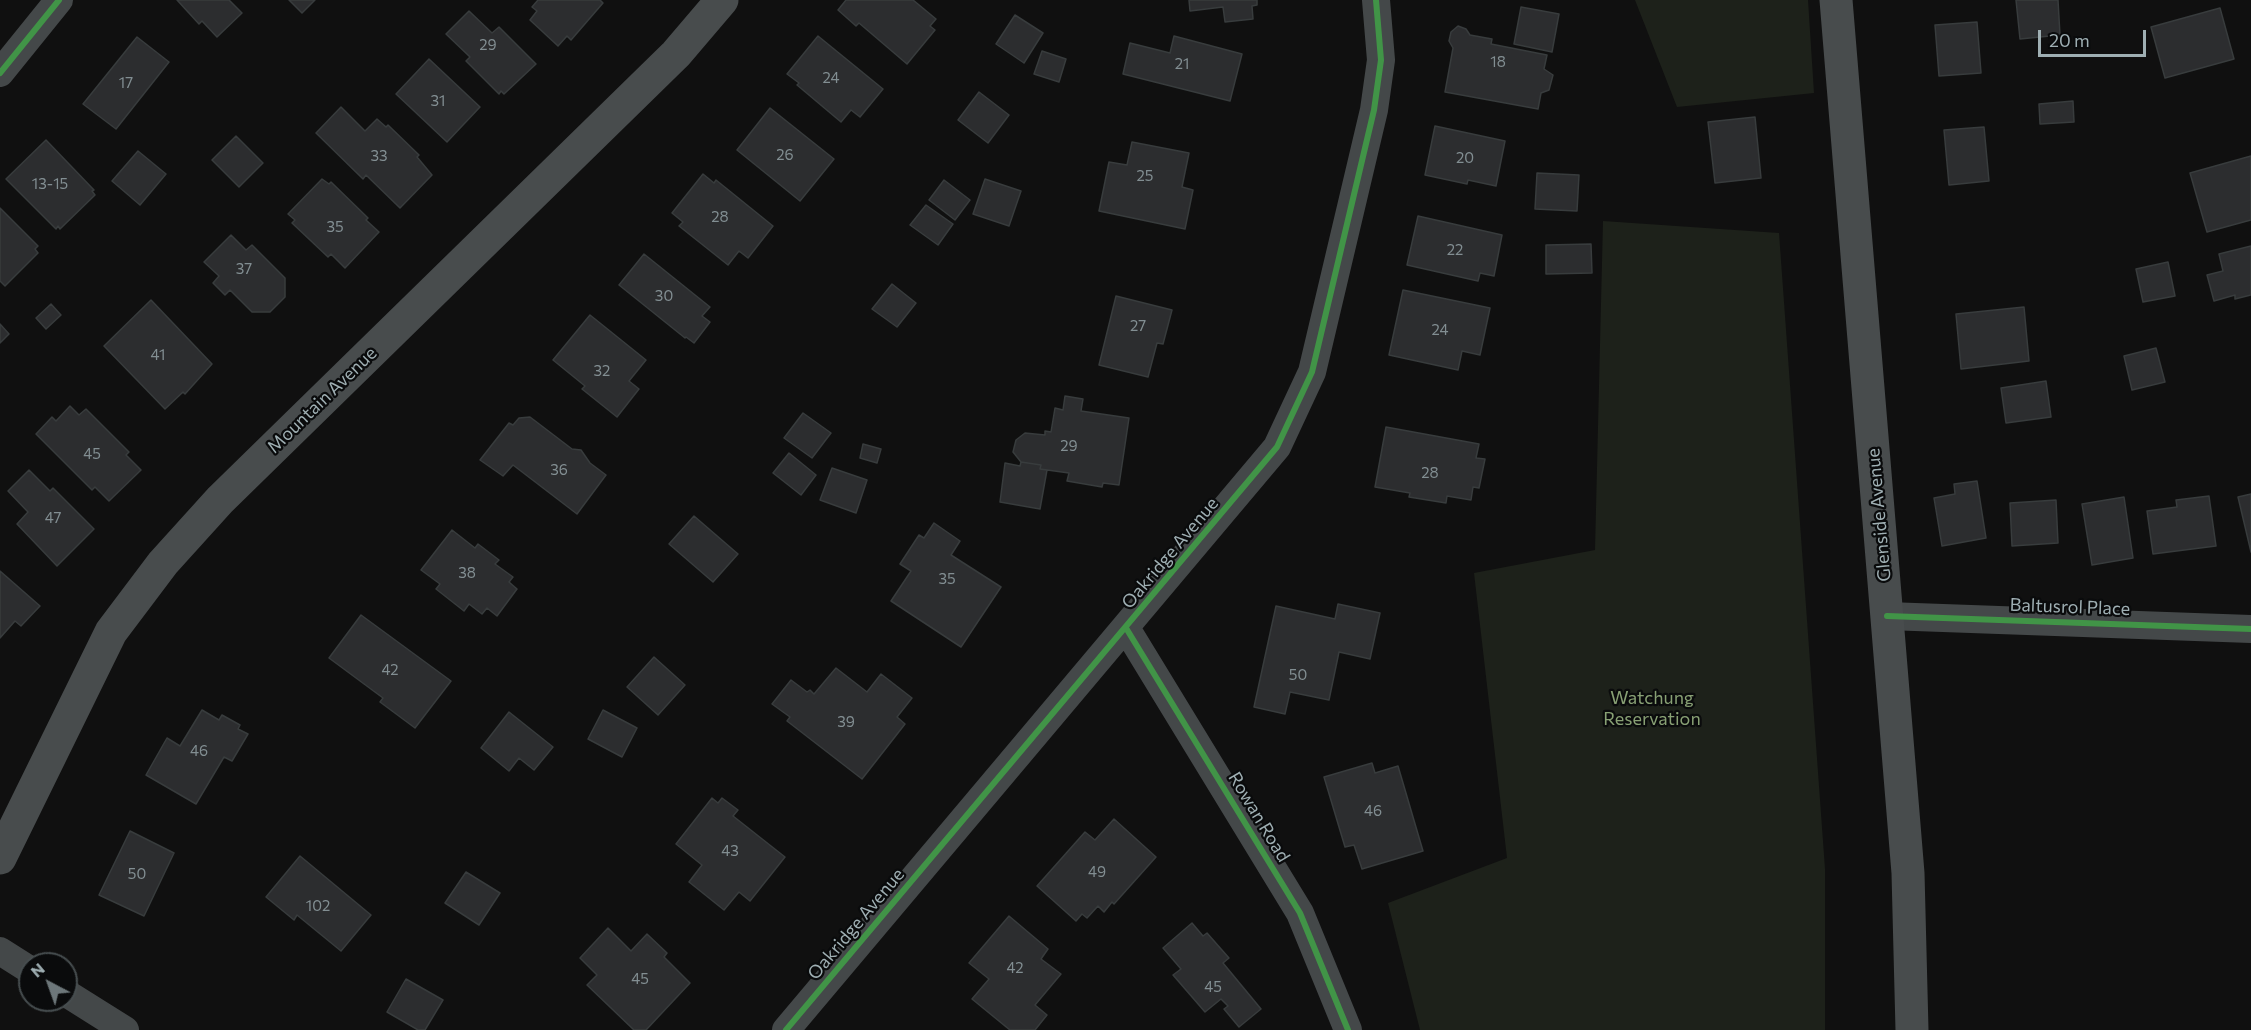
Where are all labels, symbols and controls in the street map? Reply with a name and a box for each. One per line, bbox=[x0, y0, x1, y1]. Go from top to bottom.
scale bar bbox=[2041, 18, 2149, 56]
text: 20 m bbox=[2049, 29, 2090, 51]
house number: 29 bbox=[479, 36, 497, 54]
house number: 18 bbox=[1490, 53, 1506, 71]
house number: 21 bbox=[1175, 55, 1189, 73]
house number: 24 bbox=[822, 69, 840, 87]
house number: 17 bbox=[119, 74, 133, 92]
house number: 31 bbox=[431, 92, 445, 110]
house number: 26 bbox=[776, 146, 794, 164]
house number: 33 bbox=[370, 147, 388, 165]
house number: 20 bbox=[1456, 149, 1474, 167]
house number: 25 bbox=[1137, 167, 1153, 185]
house number: 13-15 bbox=[32, 175, 68, 193]
house number: 28 bbox=[711, 208, 729, 226]
house number: 35 bbox=[326, 218, 344, 236]
house number: 22 bbox=[1447, 241, 1463, 259]
house number: 37 bbox=[236, 260, 252, 278]
house number: 30 bbox=[655, 287, 673, 305]
house number: 27 bbox=[1130, 317, 1146, 335]
house number: 24 bbox=[1431, 321, 1449, 339]
street label: Mountain Avenue bbox=[263, 342, 381, 458]
house number: 41 bbox=[151, 346, 165, 364]
house number: 32 bbox=[594, 362, 610, 380]
house number: 29 bbox=[1060, 437, 1078, 455]
house number: 45 bbox=[83, 445, 101, 463]
street label: Glenside Avenue bbox=[1862, 447, 1896, 583]
house number: 36 bbox=[550, 461, 568, 479]
house number: 28 bbox=[1421, 464, 1439, 482]
street label: Oakridge Avenue bbox=[1117, 493, 1223, 613]
house number: 47 bbox=[45, 509, 61, 527]
house number: 38 bbox=[458, 564, 476, 582]
house number: 35 bbox=[938, 570, 956, 588]
street label: Baltusrol Place bbox=[2009, 594, 2131, 620]
house number: 42 bbox=[381, 661, 399, 679]
house number: 50 bbox=[1289, 666, 1307, 684]
park label: Watchung Reservation bbox=[1603, 687, 1701, 730]
house number: 39 bbox=[837, 713, 855, 731]
house number: 46 bbox=[190, 742, 208, 760]
street label: Rowan Road bbox=[1224, 768, 1294, 866]
house number: 46 bbox=[1364, 802, 1382, 820]
house number: 43 bbox=[721, 842, 739, 860]
house number: 49 bbox=[1088, 863, 1106, 881]
street label: Oakridge Avenue bbox=[803, 864, 909, 984]
house number: 50 bbox=[128, 865, 146, 883]
house number: 102 bbox=[306, 897, 330, 915]
north arrow bbox=[18, 952, 78, 1012]
text: N bbox=[26, 958, 48, 981]
house number: 42 bbox=[1006, 959, 1024, 977]
house number: 45 bbox=[631, 970, 649, 988]
house number: 45 bbox=[1204, 978, 1222, 996]

